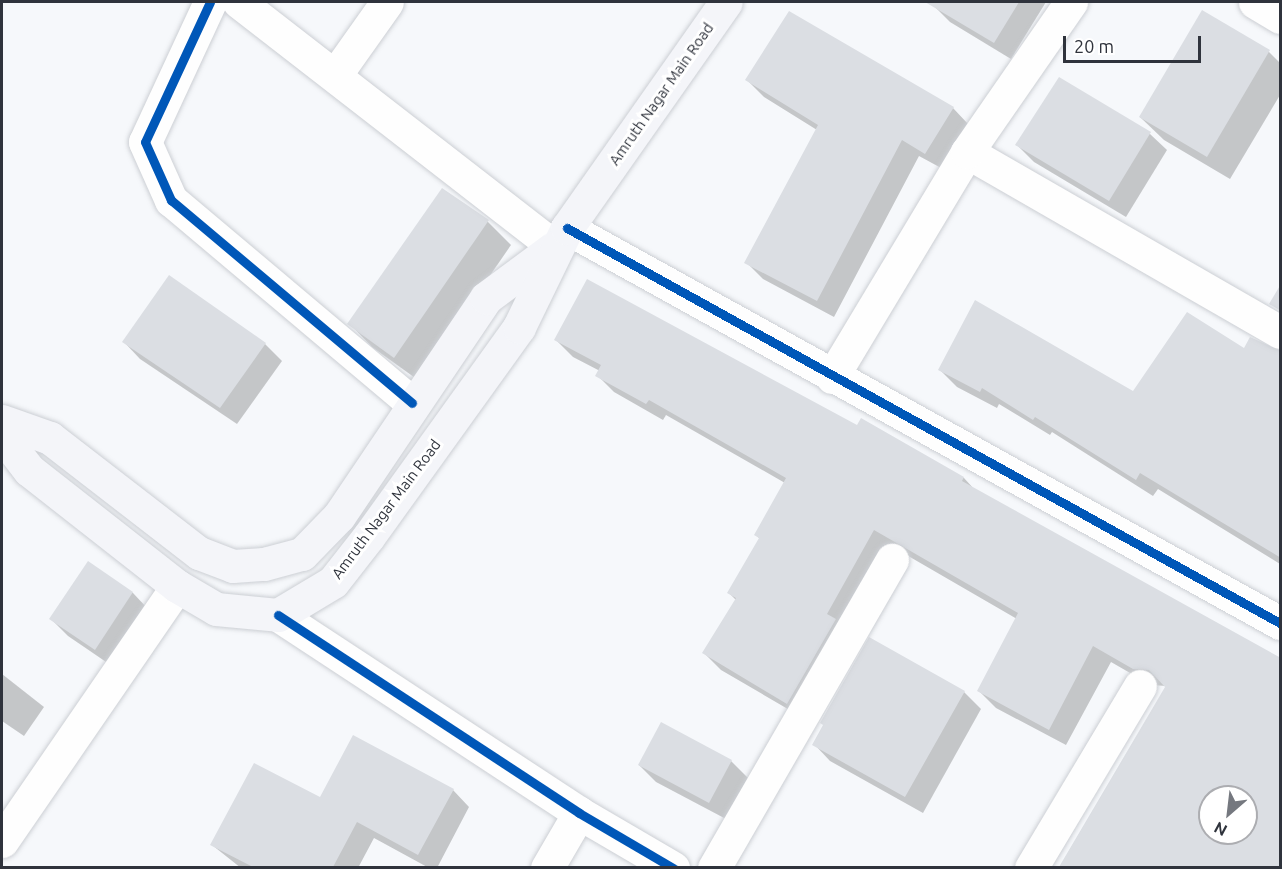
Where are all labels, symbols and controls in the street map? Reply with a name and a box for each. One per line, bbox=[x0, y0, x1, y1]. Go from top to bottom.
street label: Amruth Nagar Main Road bbox=[605, 19, 717, 169]
scale bar bbox=[1066, 24, 1204, 62]
text: 20 m bbox=[1074, 36, 1114, 56]
street label: Amruth Nagar Main Road bbox=[328, 436, 444, 582]
north arrow bbox=[1198, 785, 1258, 845]
text: N bbox=[1211, 818, 1230, 840]

